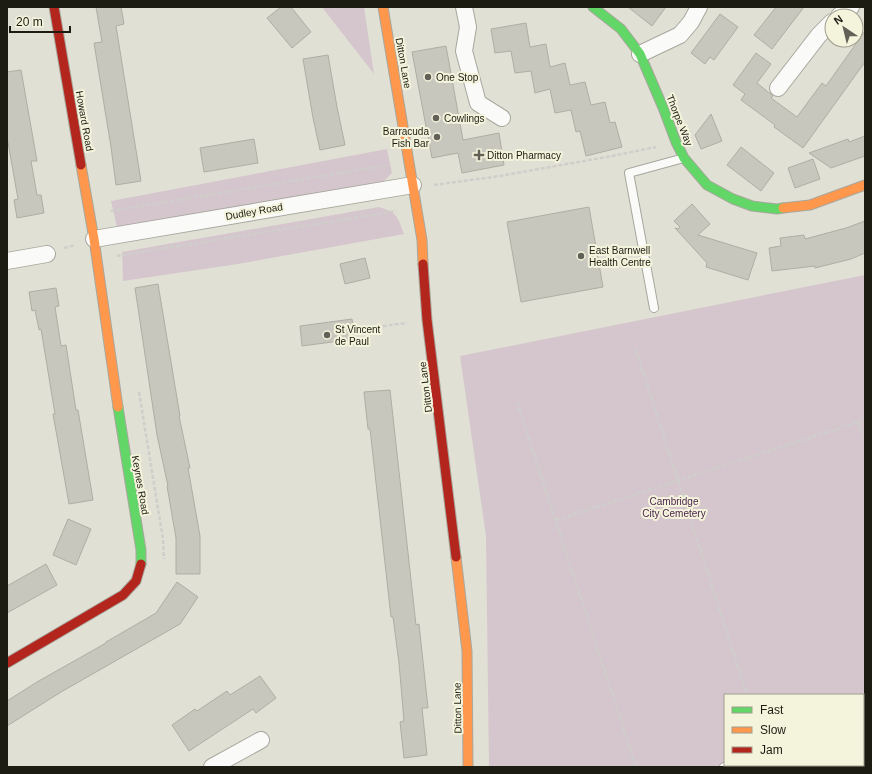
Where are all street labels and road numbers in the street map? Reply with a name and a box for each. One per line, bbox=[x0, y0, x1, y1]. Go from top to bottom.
street label: Ditton Lane bbox=[394, 37, 413, 90]
street label: Howard Road bbox=[74, 90, 95, 152]
street label: Thorpe Way bbox=[664, 93, 695, 147]
street label: Dudley Road bbox=[225, 201, 284, 222]
street label: Ditton Lane bbox=[417, 360, 434, 413]
street label: Keynes Road bbox=[130, 455, 151, 516]
street label: Ditton Lane bbox=[452, 682, 463, 734]

